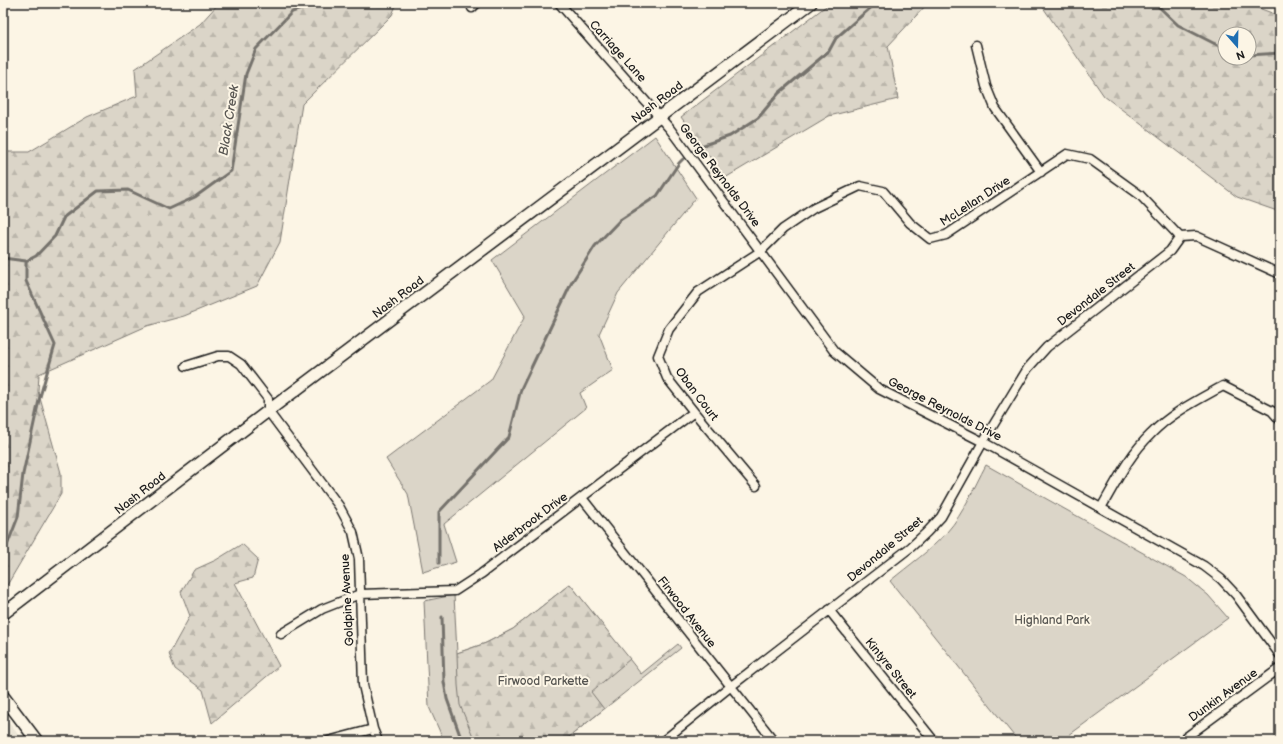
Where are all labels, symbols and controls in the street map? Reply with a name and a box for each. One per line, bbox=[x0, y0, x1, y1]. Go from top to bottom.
street label: Carriage Lane bbox=[586, 17, 649, 85]
north arrow bbox=[1217, 26, 1257, 66]
text: N bbox=[1234, 47, 1246, 62]
street label: Nash Road bbox=[629, 78, 686, 127]
water label: Black Creek bbox=[216, 83, 243, 157]
street label: George Reynolds Drive bbox=[676, 121, 763, 230]
street label: McLellan Drive bbox=[937, 173, 1013, 230]
street label: Devondale Street bbox=[1055, 259, 1138, 329]
street label: Nash Road bbox=[370, 273, 427, 322]
street label: Oban Court bbox=[672, 365, 722, 424]
street label: George Reynolds Drive bbox=[885, 374, 1004, 445]
street label: Nash Road bbox=[112, 469, 169, 518]
street label: Alderbrook Drive bbox=[490, 489, 571, 555]
street label: Devondale Street bbox=[844, 513, 926, 585]
street label: Goldpine Avenue bbox=[338, 553, 357, 647]
street label: Firwood Avenue bbox=[654, 574, 719, 651]
park label: Highland Park bbox=[1014, 613, 1090, 628]
street label: Kintyre Street bbox=[862, 635, 920, 702]
street label: Dunkin Avenue bbox=[1186, 665, 1261, 725]
park label: Firwood Parkette bbox=[497, 674, 589, 689]

